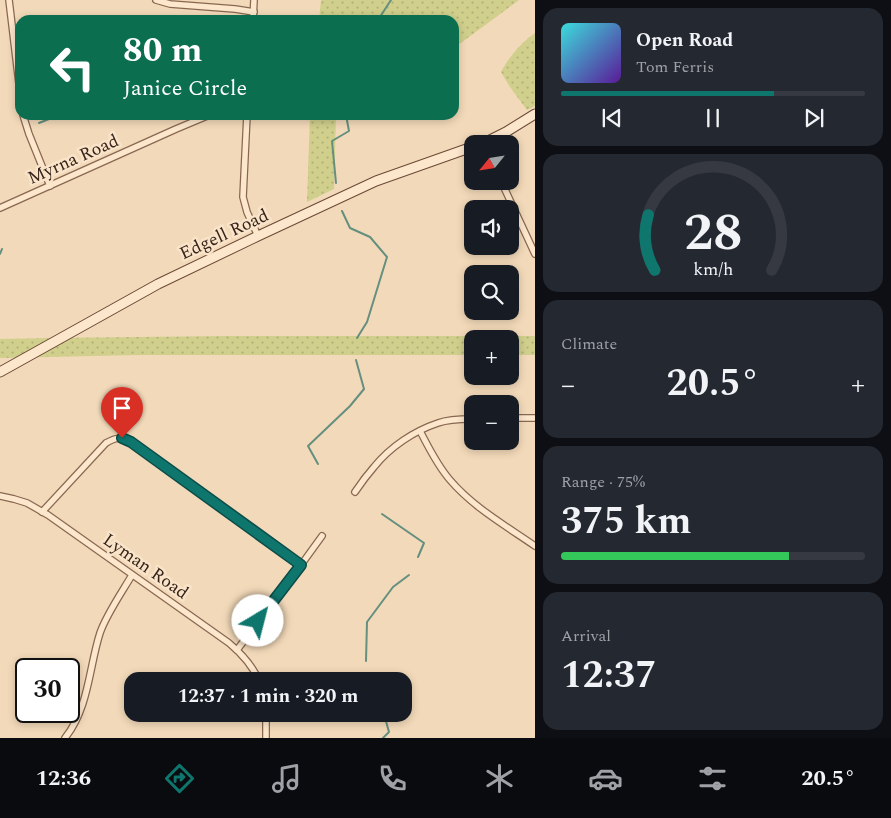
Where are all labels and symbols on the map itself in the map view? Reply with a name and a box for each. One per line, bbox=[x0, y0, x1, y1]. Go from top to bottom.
street label: Myrna Road bbox=[23, 127, 123, 192]
north arrow bbox=[464, 135, 519, 190]
street label: Edgell Road bbox=[175, 202, 273, 267]
pin bbox=[101, 387, 143, 438]
street label: Lyman Road bbox=[97, 527, 194, 606]
position arrow bbox=[231, 594, 283, 646]
speed limit sign: 30 bbox=[15, 658, 80, 723]

